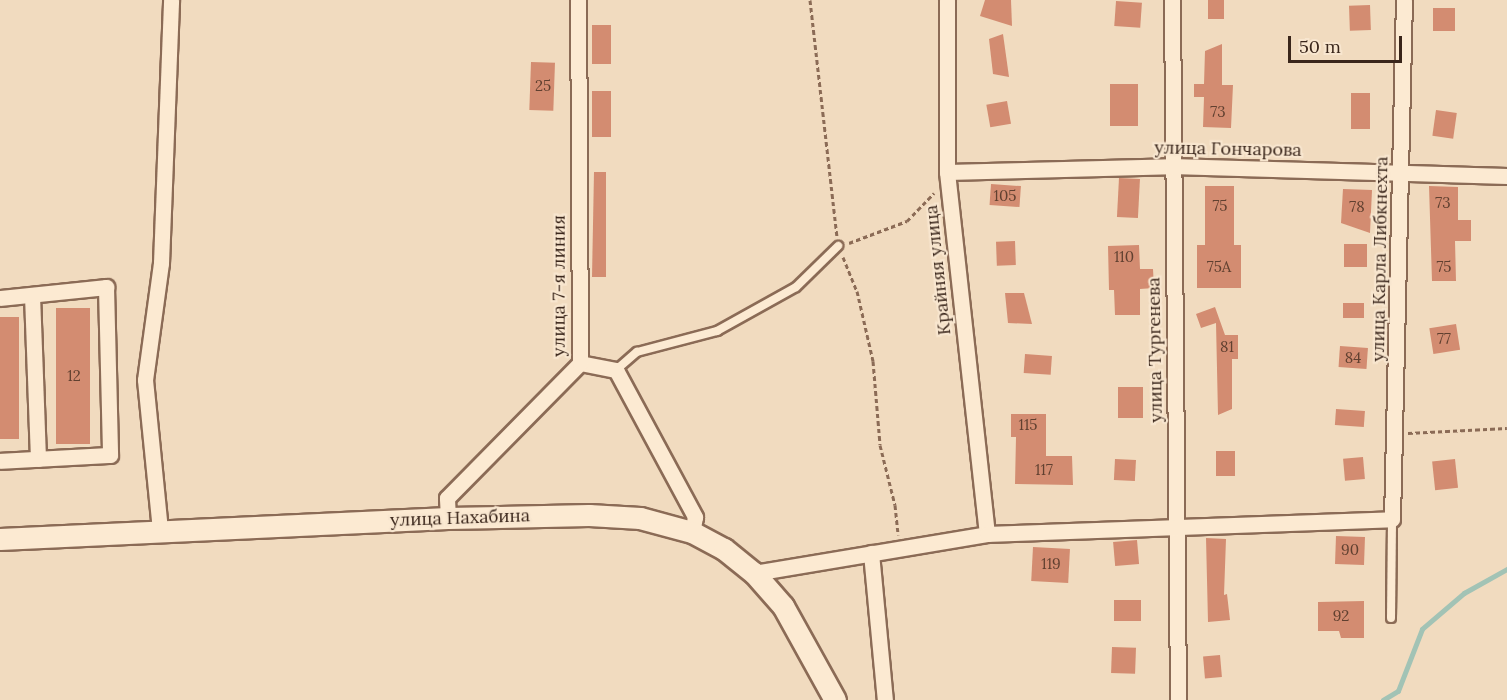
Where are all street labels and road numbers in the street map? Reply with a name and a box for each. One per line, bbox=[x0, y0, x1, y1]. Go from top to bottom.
street label: улица Гончарова bbox=[1154, 137, 1302, 161]
street label: улица Карла Либкнехта bbox=[1367, 156, 1393, 362]
street label: Крайняя улица bbox=[920, 204, 956, 336]
street label: улица 7-я линия bbox=[548, 215, 570, 357]
street label: улица Тургенева bbox=[1143, 277, 1167, 423]
street label: улица Нахабина bbox=[390, 505, 530, 531]

